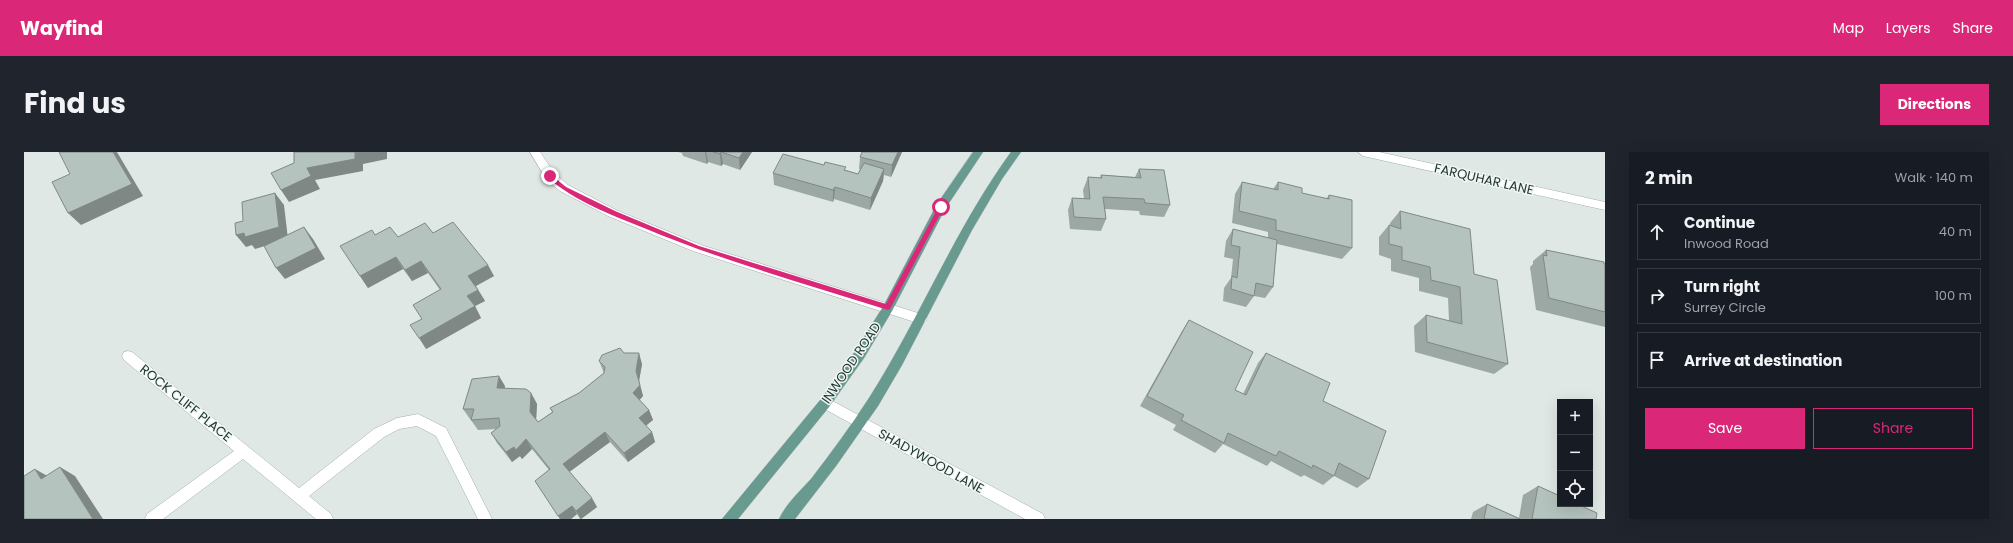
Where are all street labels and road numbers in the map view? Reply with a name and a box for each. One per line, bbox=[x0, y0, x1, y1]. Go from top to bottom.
street label: FARQUHAR LANE bbox=[1432, 158, 1536, 200]
street label: INWOOD ROAD bbox=[817, 319, 885, 407]
street label: ROCK CLIFF PLACE bbox=[136, 360, 236, 446]
street label: SHADYWOOD LANE bbox=[875, 424, 987, 498]

